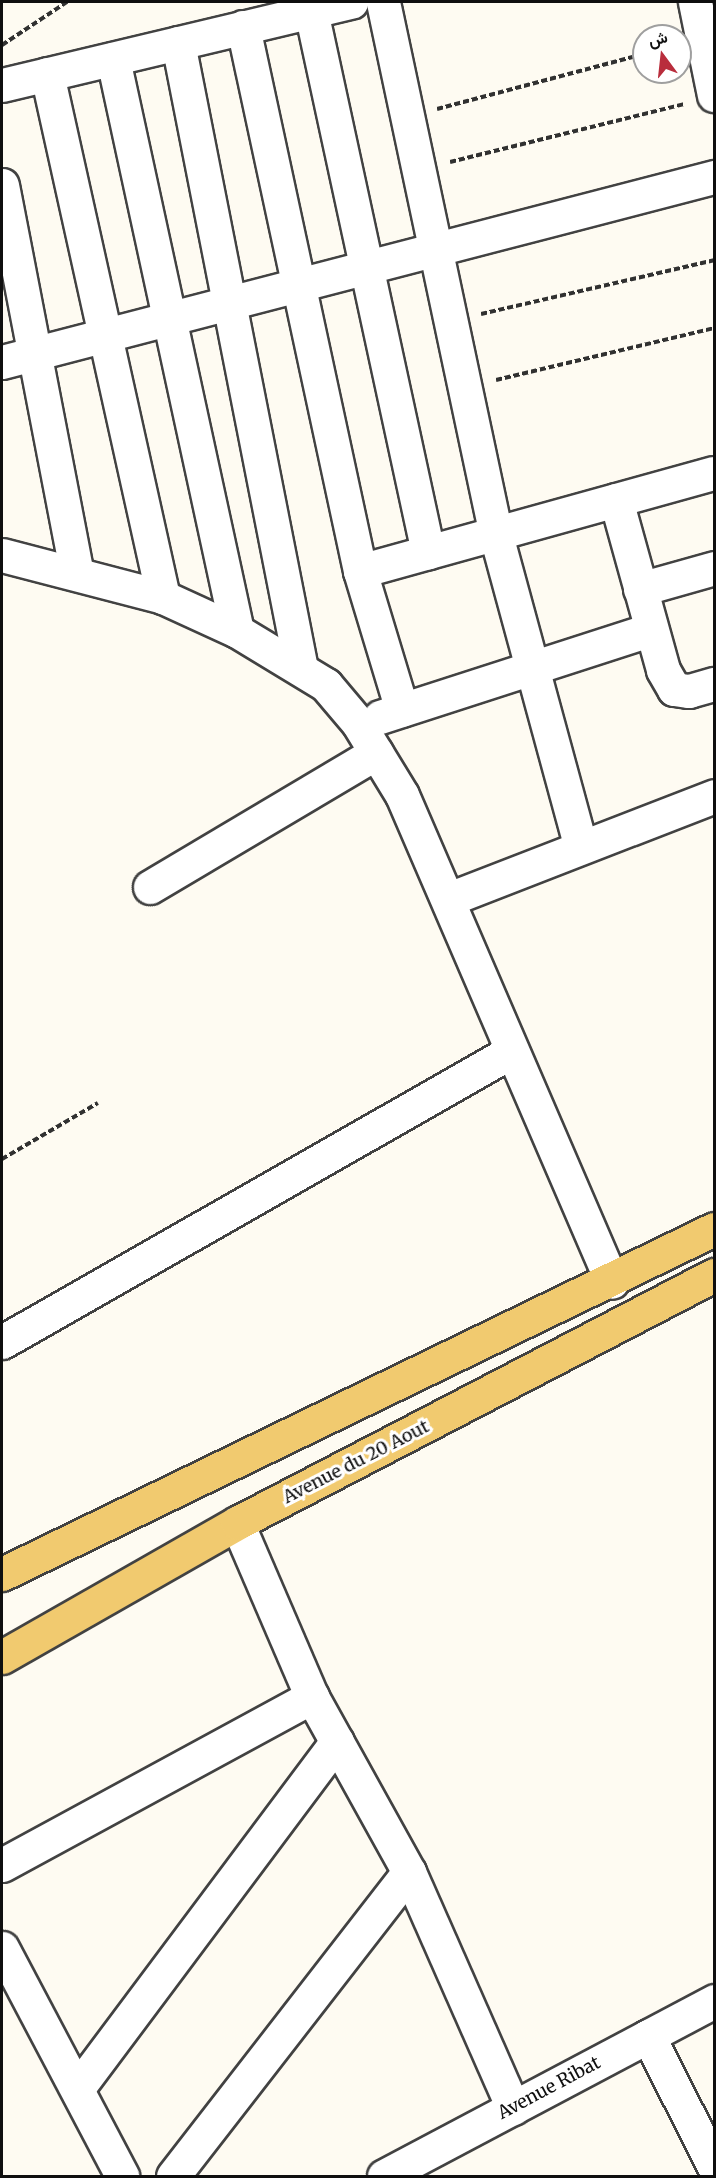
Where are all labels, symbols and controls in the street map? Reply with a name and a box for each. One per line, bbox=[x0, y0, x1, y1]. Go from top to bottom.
north arrow bbox=[632, 24, 692, 84]
text: ش bbox=[646, 26, 670, 51]
street label: Avenue du 20 Aout bbox=[279, 1416, 433, 1508]
street label: Avenue Ribat bbox=[494, 2052, 604, 2124]

